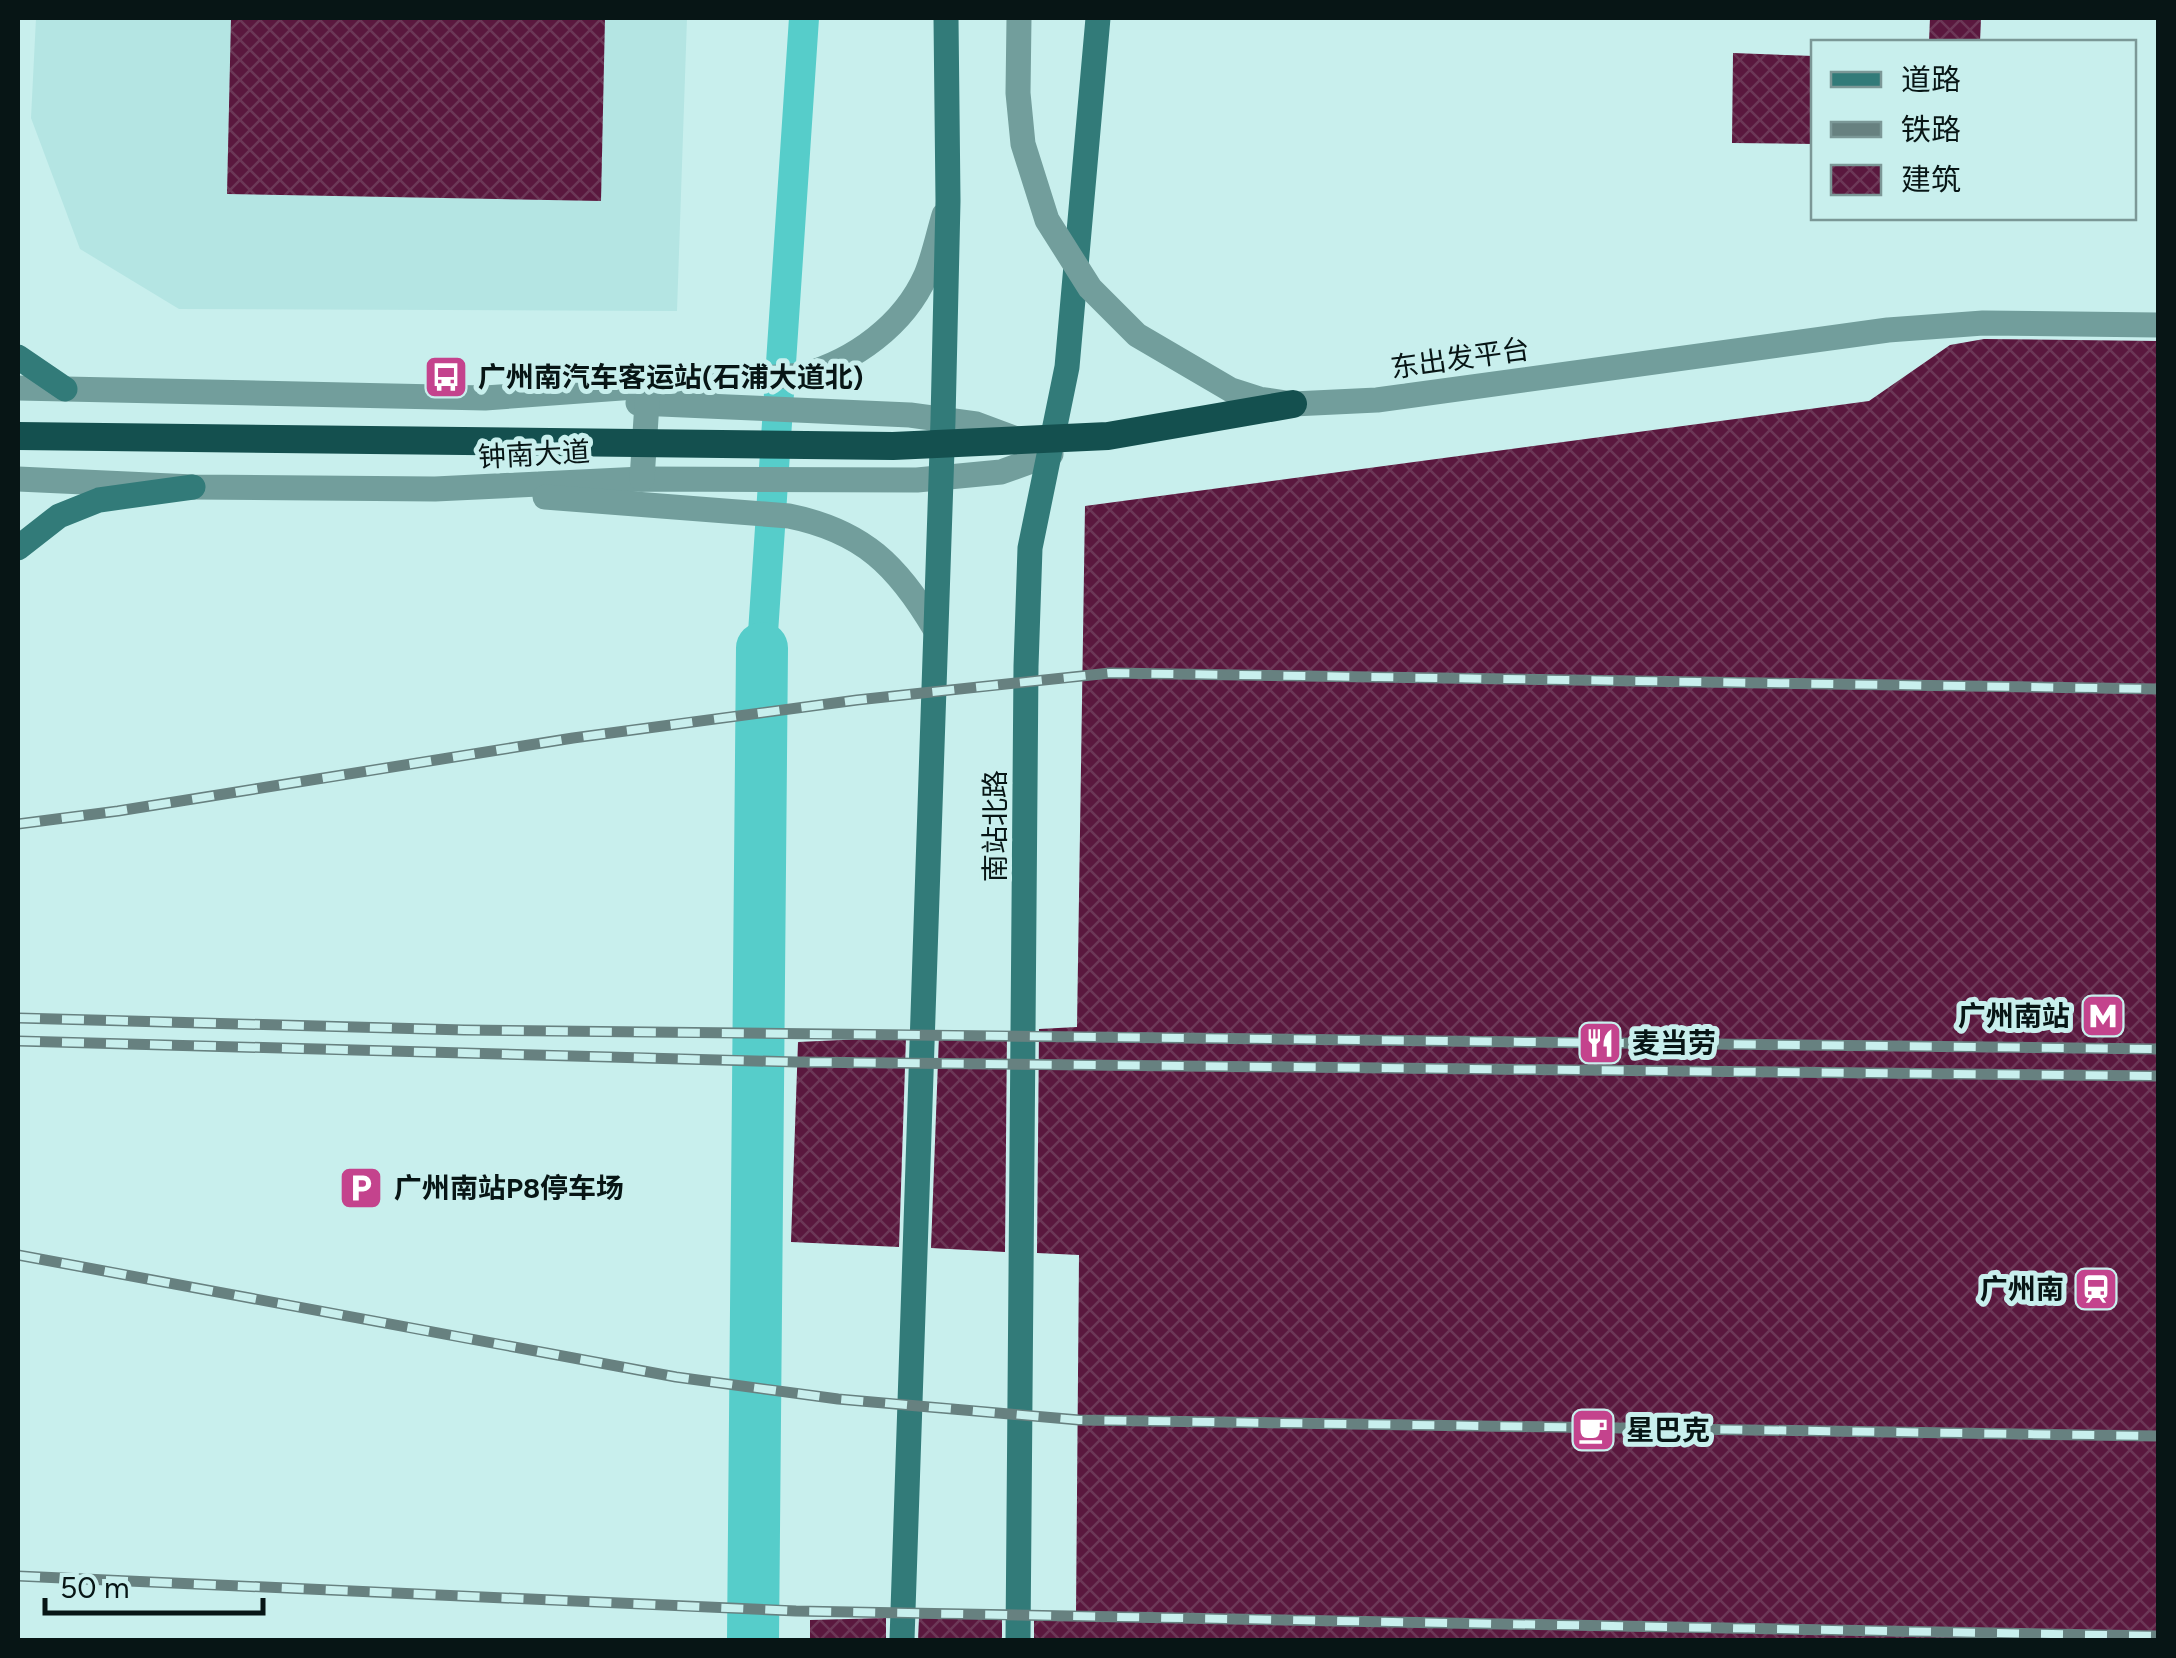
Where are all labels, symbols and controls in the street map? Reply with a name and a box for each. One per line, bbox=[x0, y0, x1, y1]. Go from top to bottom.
legend bbox=[1811, 40, 2136, 220]
text: 道路 bbox=[1901, 61, 1961, 98]
text: 铁路 bbox=[1901, 111, 1961, 148]
text: 建筑 bbox=[1901, 161, 1961, 198]
street label: 东出发平台 bbox=[1388, 331, 1532, 385]
bus stop icon: 广州南汽车客运站(石浦大道北) bbox=[423, 354, 469, 400]
place label: 广州南汽车客运站(石浦大道北) bbox=[478, 360, 863, 394]
street label: 钟南大道 bbox=[477, 434, 591, 474]
street label: 南站北路 bbox=[978, 770, 1012, 882]
metro station icon: 广州南站 bbox=[2080, 993, 2126, 1039]
place label: 广州南站 bbox=[1958, 999, 2070, 1033]
restaurant icon: 麦当劳 bbox=[1577, 1020, 1623, 1066]
place label: 麦当劳 bbox=[1632, 1026, 1716, 1060]
parking icon: 广州南站P8停车场 bbox=[338, 1165, 384, 1211]
place label: 广州南站P8停车场 bbox=[394, 1171, 624, 1205]
station icon: 广州南 bbox=[2073, 1266, 2119, 1312]
place label: 广州南 bbox=[1980, 1272, 2064, 1306]
cafe icon: 星巴克 bbox=[1570, 1407, 1616, 1453]
place label: 星巴克 bbox=[1626, 1413, 1710, 1447]
scale bar bbox=[45, 1553, 262, 1615]
text: 50 m bbox=[60, 1569, 129, 1606]

